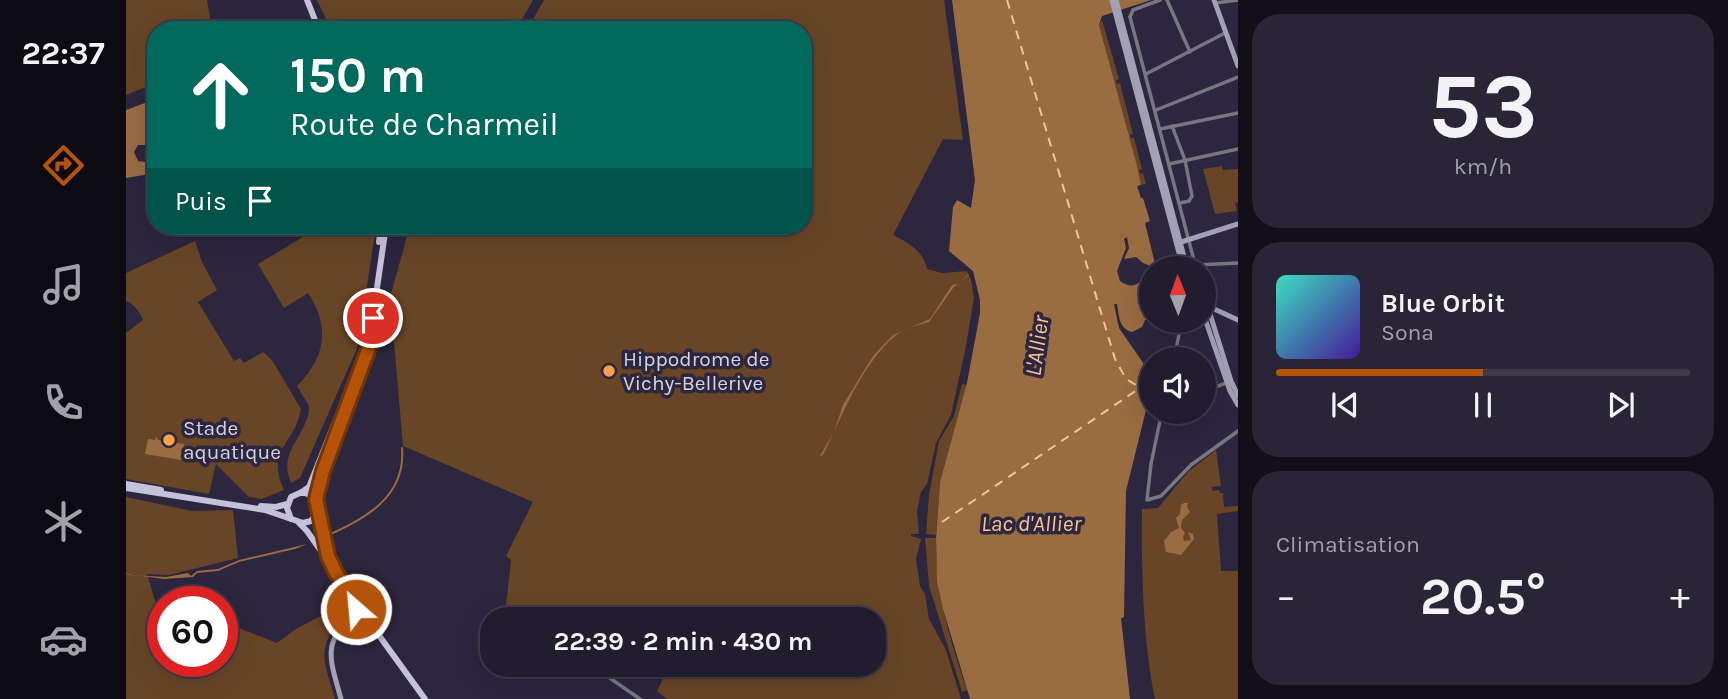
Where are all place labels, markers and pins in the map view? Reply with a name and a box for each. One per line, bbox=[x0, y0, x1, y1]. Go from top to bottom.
pin bbox=[343, 288, 403, 348]
place label: Hippodrome de Vichy-Bellerive bbox=[623, 347, 769, 395]
marker: Hippodrome de Vichy-Bellerive bbox=[601, 363, 617, 379]
place label: Stade aquatique bbox=[183, 416, 281, 464]
marker: Stade aquatique bbox=[161, 432, 177, 448]

